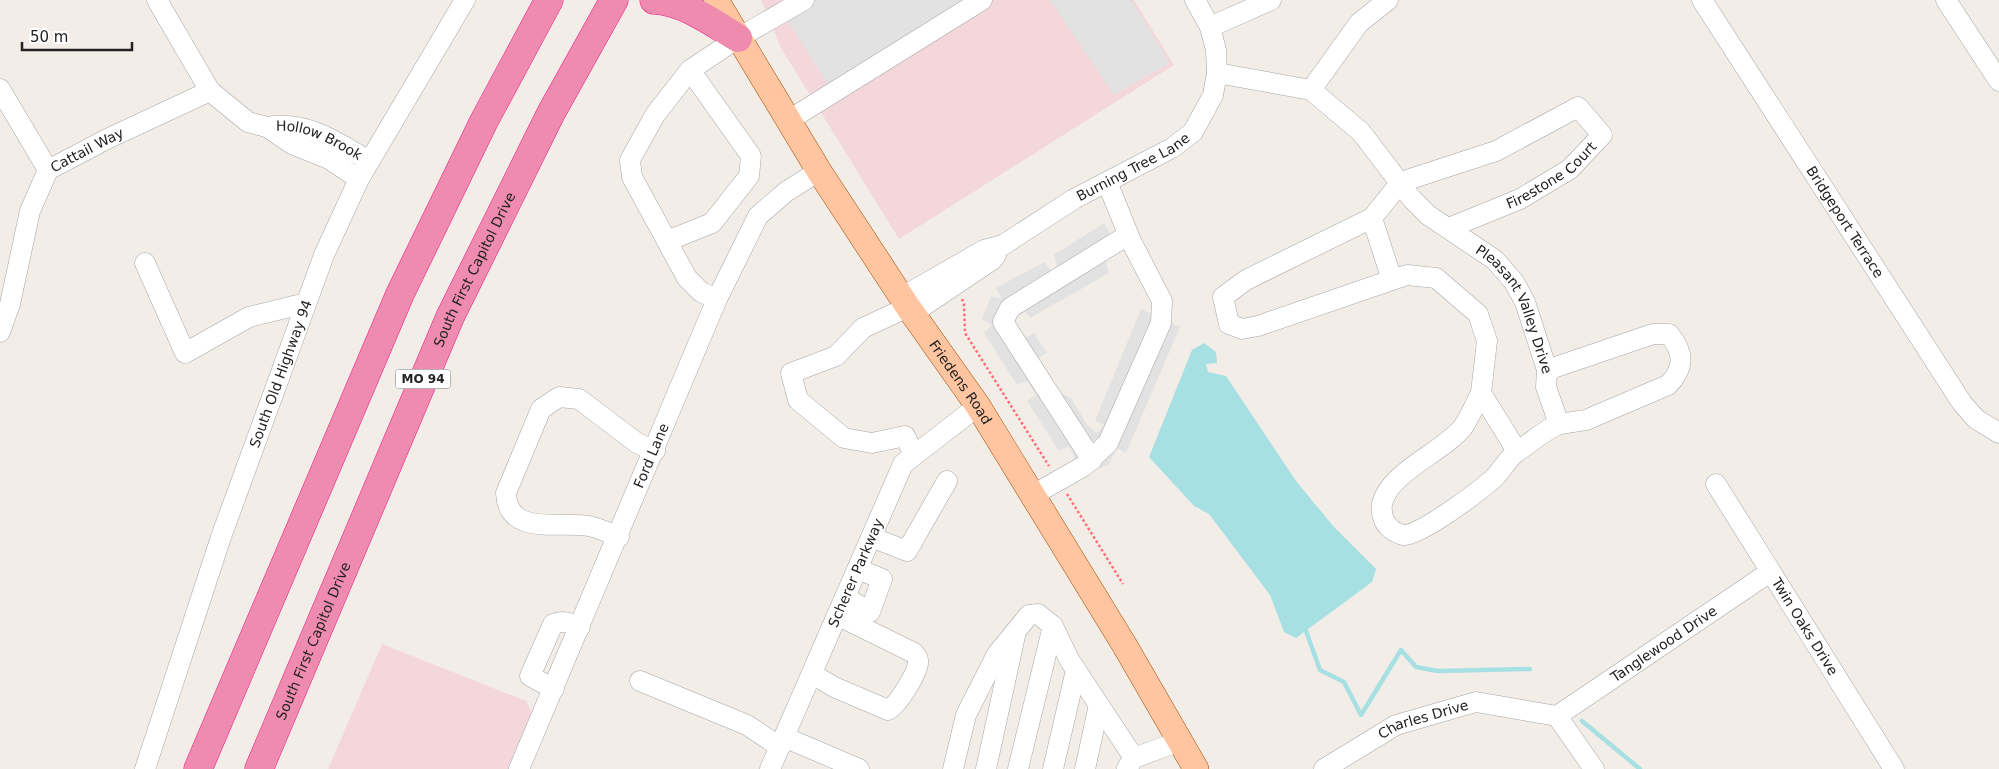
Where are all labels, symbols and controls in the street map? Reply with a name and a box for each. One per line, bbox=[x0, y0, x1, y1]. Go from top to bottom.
scale bar bbox=[22, 20, 132, 52]
text: 50 m bbox=[30, 28, 68, 46]
street label: Hollow Brook bbox=[276, 118, 366, 163]
street label: Cattail Way bbox=[48, 124, 126, 175]
street label: Burning Tree Lane bbox=[1074, 129, 1193, 204]
street label: Firestone Court bbox=[1504, 138, 1600, 212]
street label: Bridgeport Terrace bbox=[1803, 163, 1887, 281]
street label: South First Capitol Drive bbox=[430, 189, 519, 349]
street label: Pleasant Valley Drive bbox=[1473, 241, 1556, 376]
street label: South Old Highway 94 bbox=[246, 297, 315, 450]
street label: Friedens Road bbox=[926, 337, 995, 427]
road number: MO 94 bbox=[396, 369, 450, 388]
street label: Ford Lane bbox=[630, 421, 672, 491]
street label: Scherer Parkway bbox=[825, 516, 886, 630]
street label: South First Capitol Drive bbox=[273, 560, 354, 722]
street label: Twin Oaks Drive bbox=[1768, 574, 1841, 678]
street label: Tanglewood Drive bbox=[1607, 602, 1720, 686]
street label: Charles Drive bbox=[1375, 697, 1470, 742]

